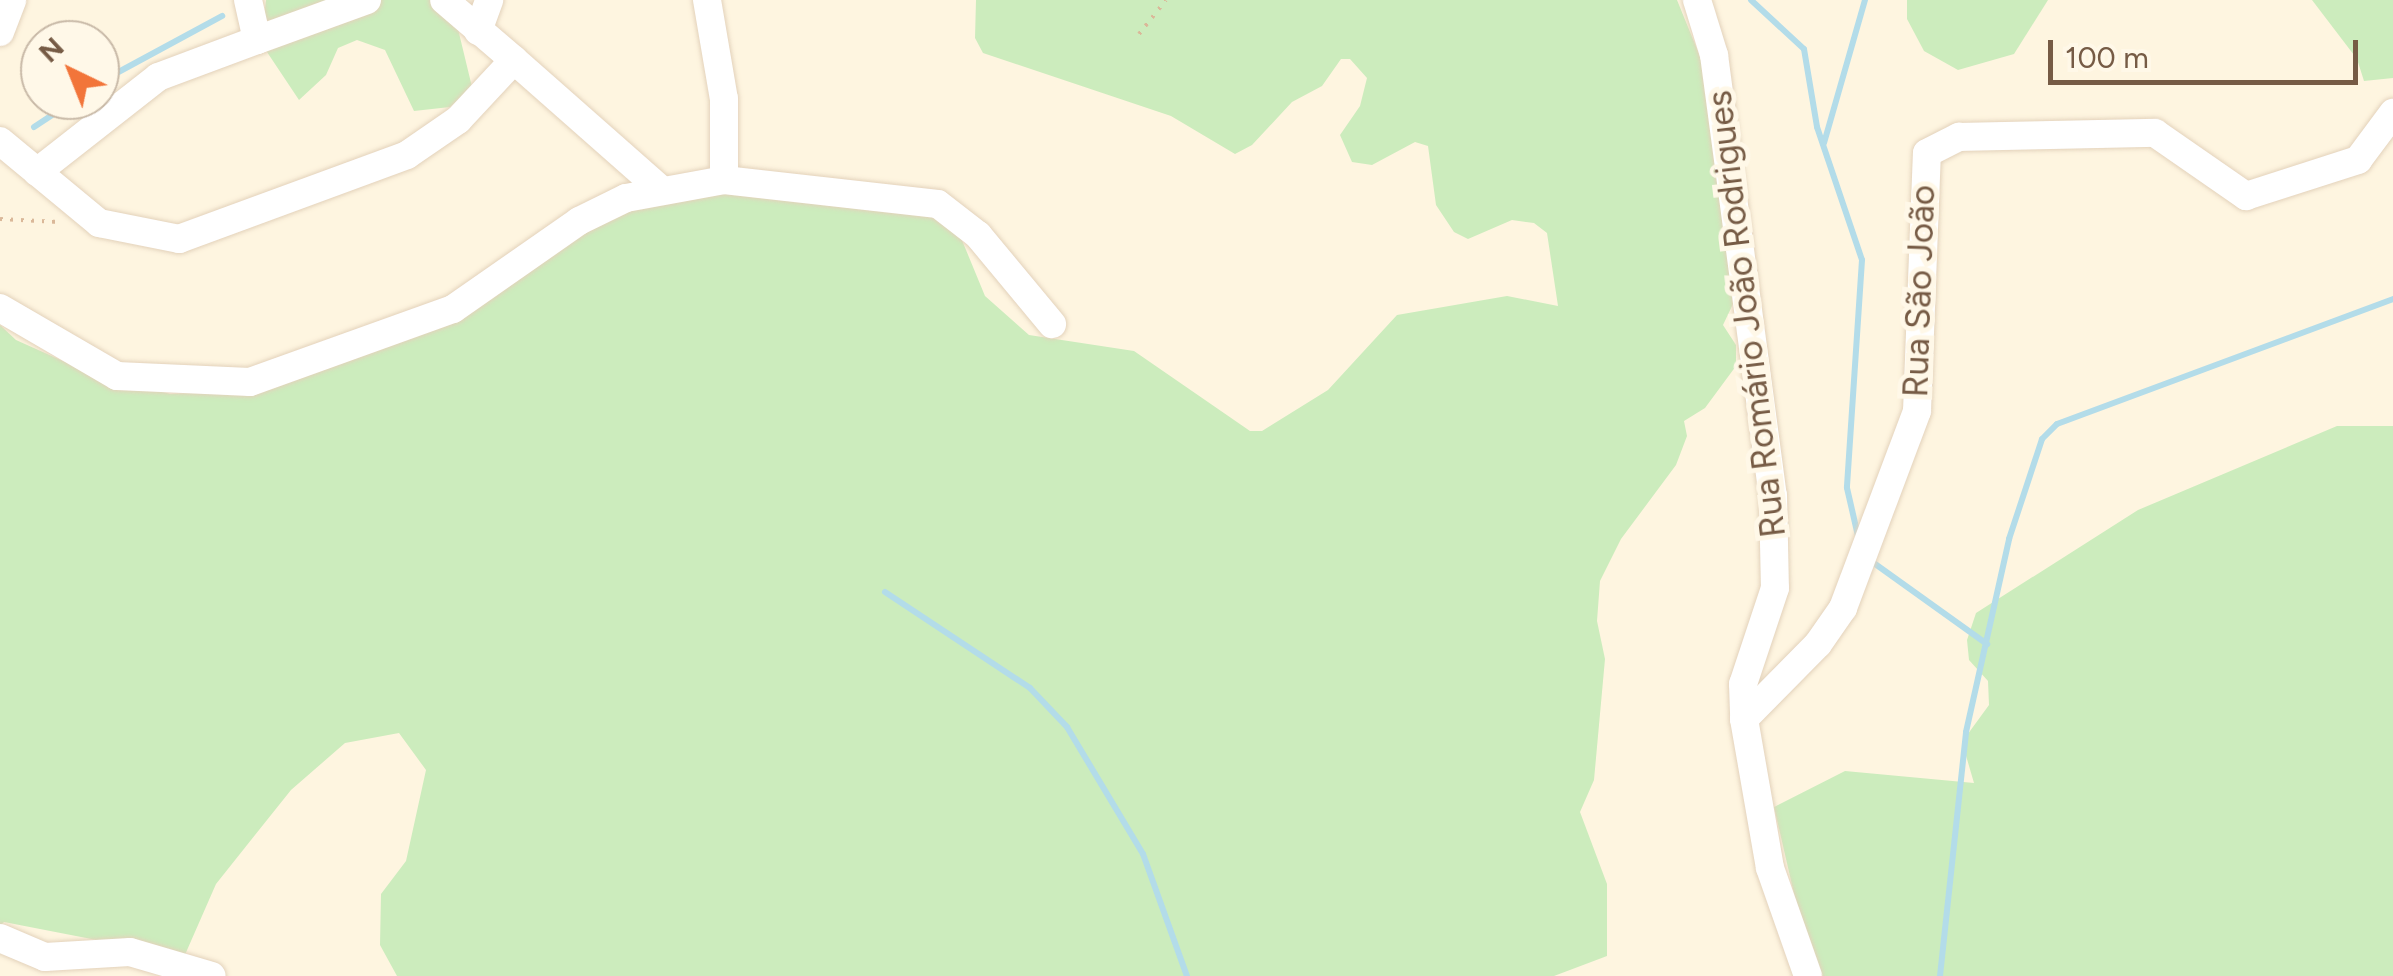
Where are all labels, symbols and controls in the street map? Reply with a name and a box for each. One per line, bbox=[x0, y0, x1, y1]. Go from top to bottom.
north arrow bbox=[20, 20, 120, 120]
scale bar bbox=[2053, 20, 2363, 82]
text: N bbox=[31, 30, 70, 69]
text: 100 m bbox=[2065, 39, 2149, 76]
street label: Rua Romário João Rodrigues bbox=[1698, 88, 1794, 540]
street label: Rua São João bbox=[1894, 184, 1944, 398]

